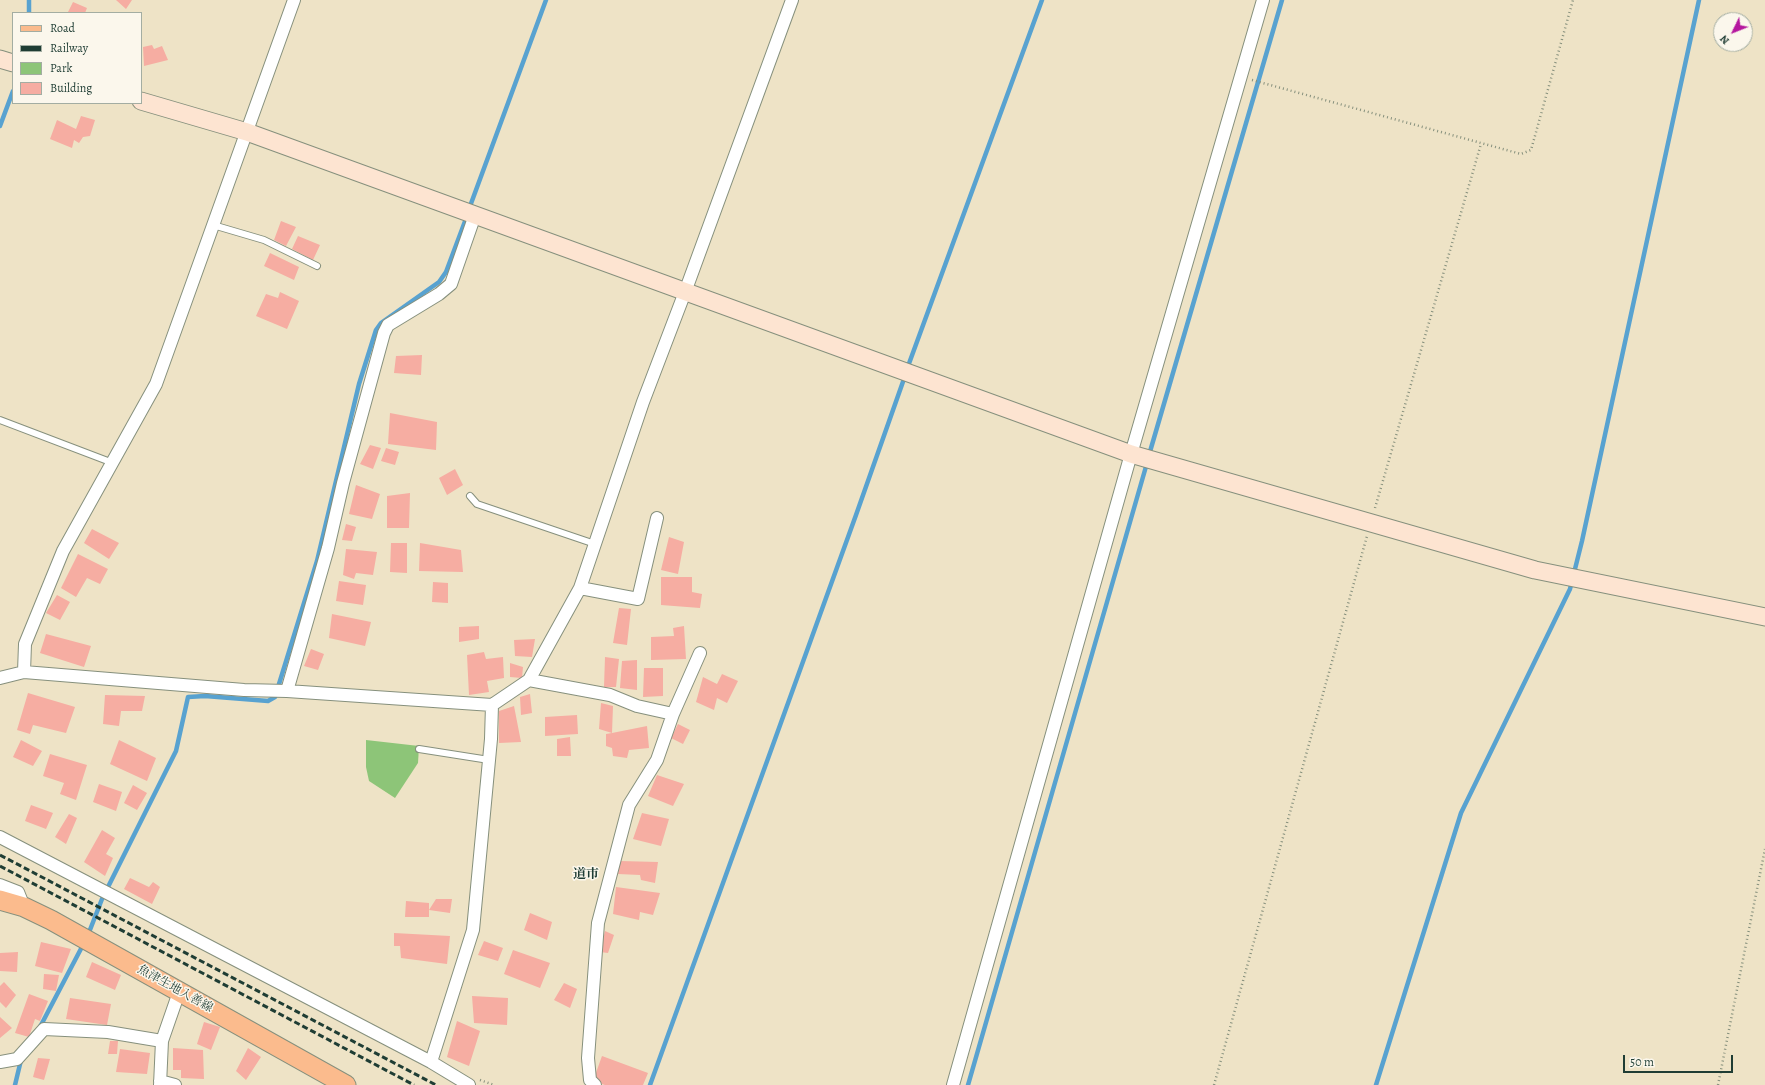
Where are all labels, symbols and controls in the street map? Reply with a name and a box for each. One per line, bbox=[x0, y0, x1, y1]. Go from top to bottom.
legend bbox=[12, 12, 142, 104]
north arrow bbox=[1713, 12, 1753, 52]
text: Road bbox=[50, 20, 75, 36]
text: N bbox=[1716, 32, 1733, 48]
text: Railway bbox=[50, 40, 88, 56]
text: Park bbox=[50, 60, 73, 76]
text: Building bbox=[50, 80, 92, 96]
district label: 道市 bbox=[573, 867, 599, 883]
street label: 魚津生地入善線 bbox=[135, 962, 215, 1016]
scale bar bbox=[1625, 1047, 1735, 1073]
text: 50 m bbox=[1630, 1054, 1654, 1070]

